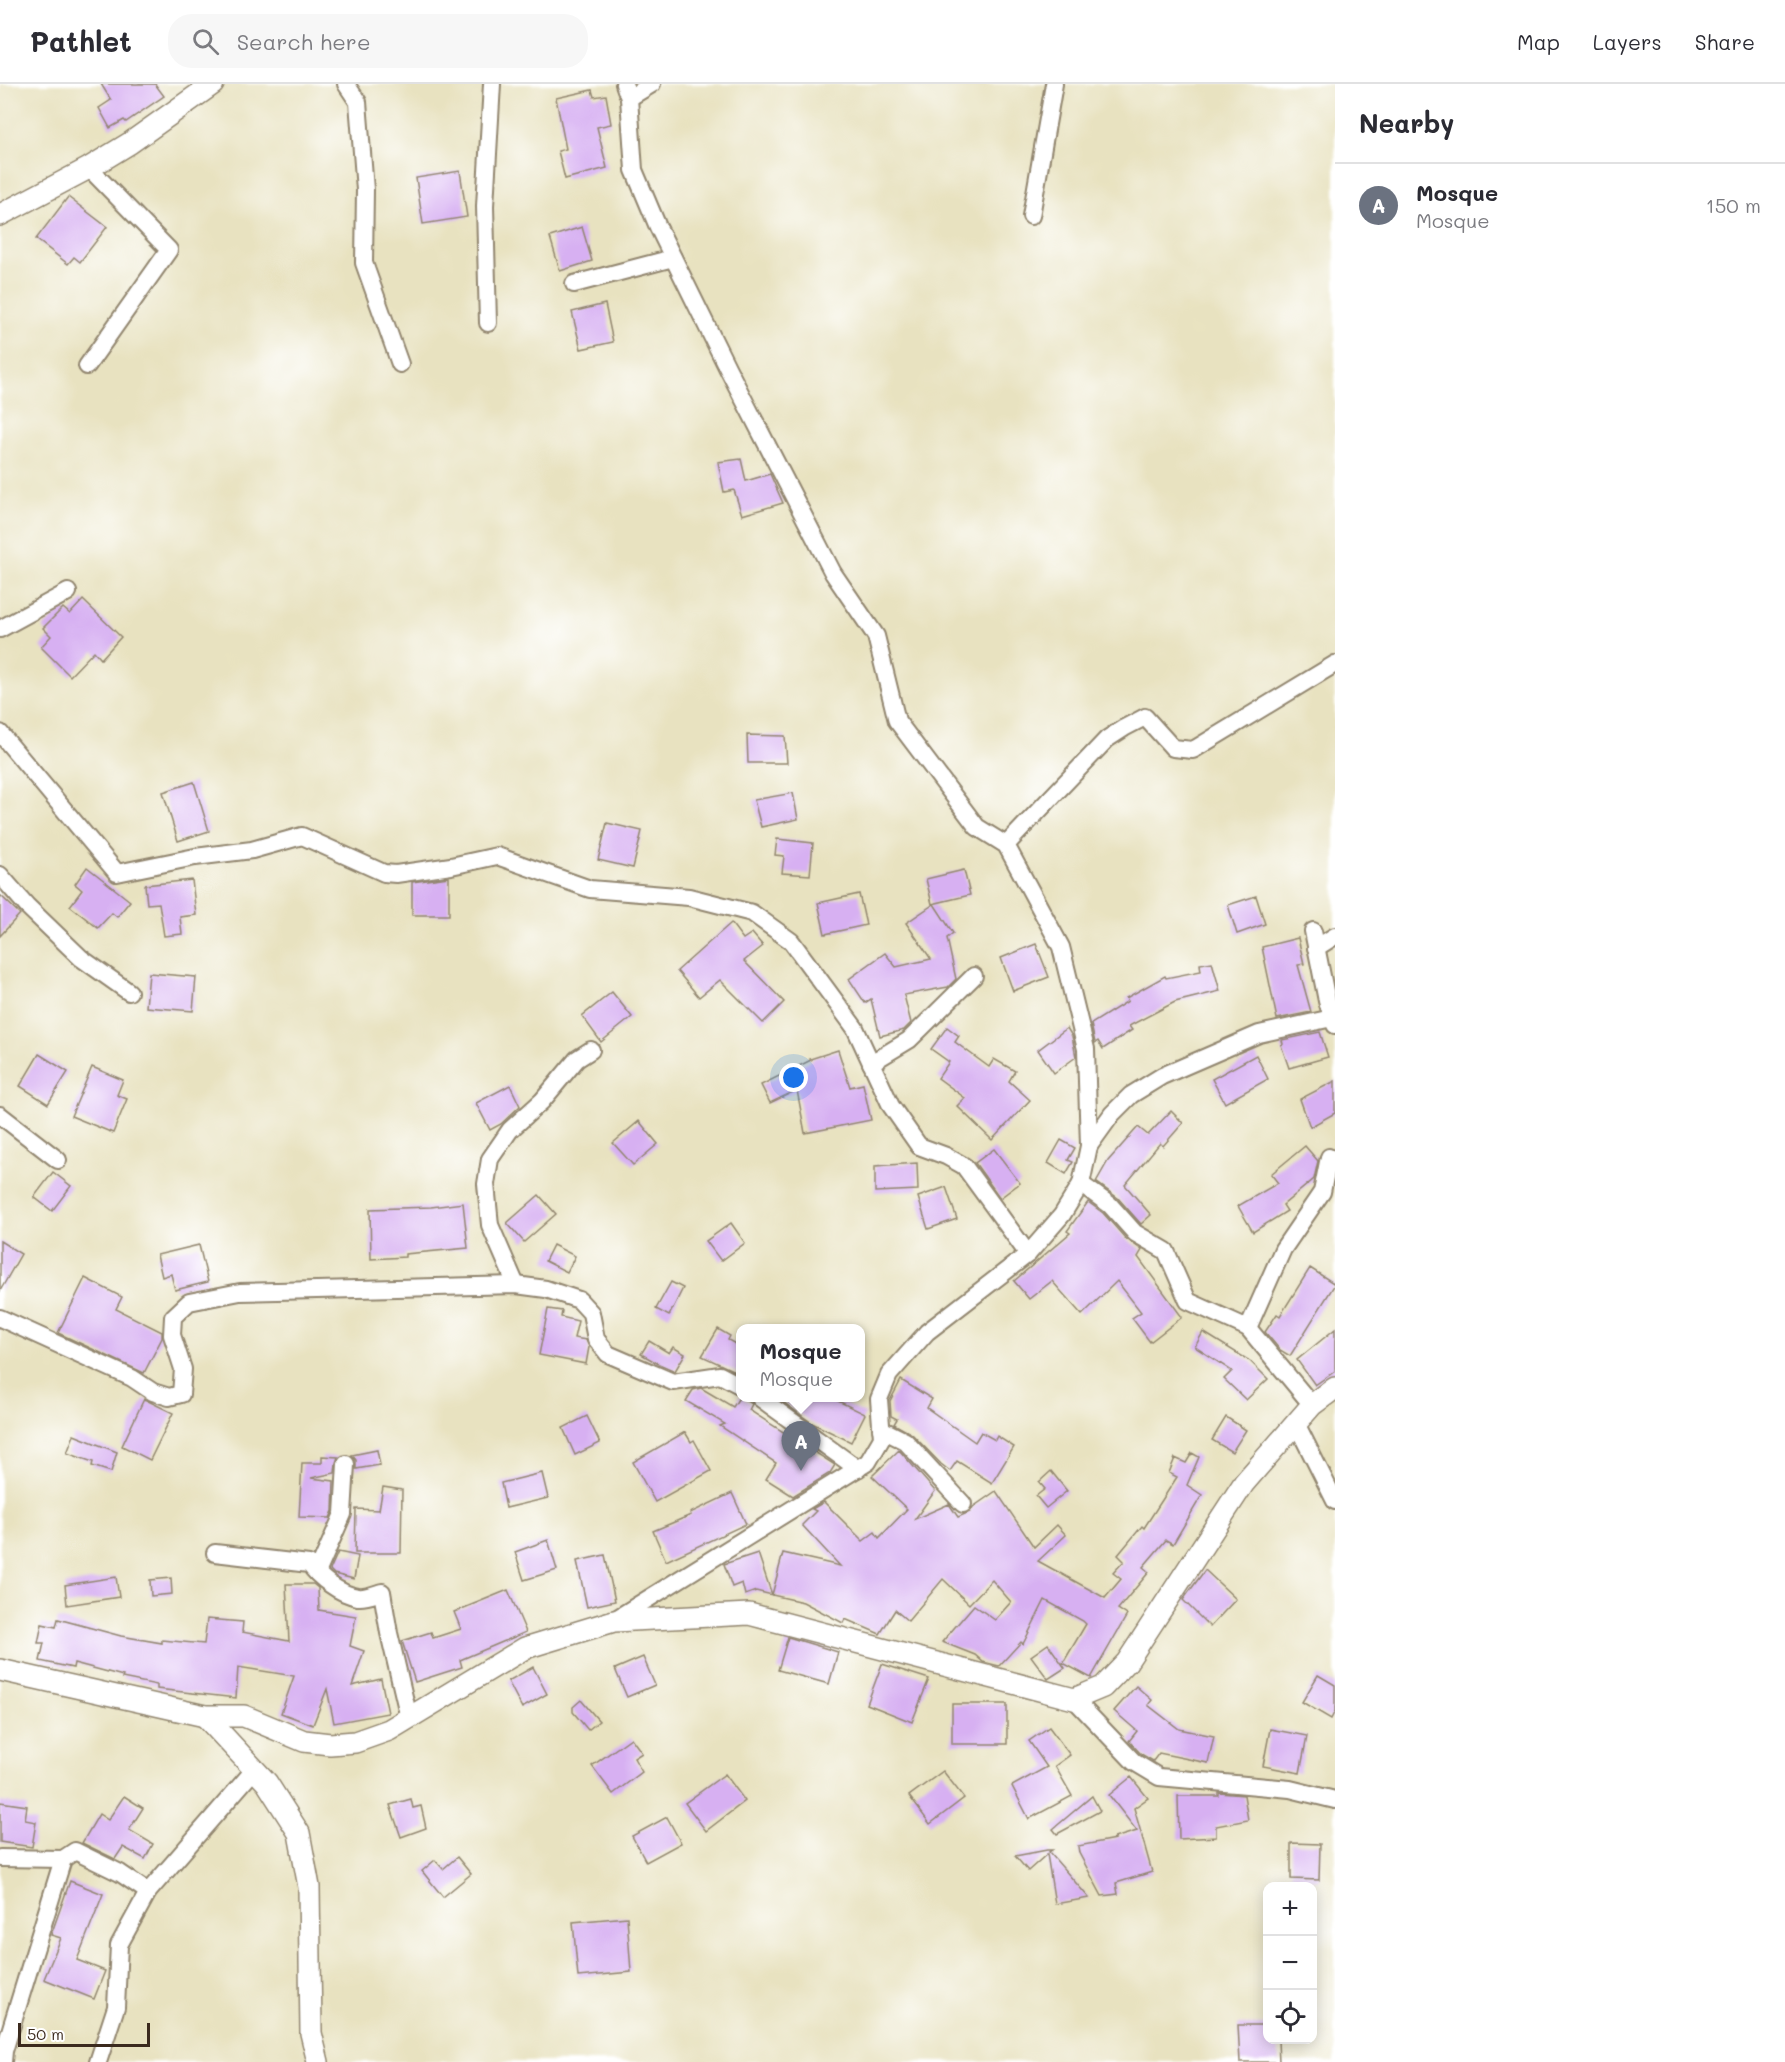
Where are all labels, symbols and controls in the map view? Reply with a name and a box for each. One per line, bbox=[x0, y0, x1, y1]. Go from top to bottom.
search box bbox=[168, 14, 588, 68]
text: Pathlet bbox=[30, 23, 132, 59]
icon: search bbox=[189, 25, 222, 58]
text: Search here bbox=[237, 27, 371, 56]
text: Map bbox=[1517, 28, 1560, 55]
text: Layers bbox=[1593, 28, 1662, 55]
text: Share bbox=[1695, 28, 1755, 55]
text: Nearby bbox=[1359, 106, 1454, 140]
text: Mosque bbox=[1416, 178, 1498, 207]
text: A bbox=[1372, 192, 1385, 218]
text: 150 m bbox=[1706, 192, 1761, 218]
text: Mosque bbox=[1416, 207, 1490, 233]
your location bbox=[779, 1063, 808, 1092]
popup bbox=[736, 1324, 865, 1402]
text: Mosque bbox=[759, 1336, 842, 1365]
text: Mosque bbox=[759, 1365, 833, 1391]
pin: A bbox=[782, 1422, 820, 1471]
map controls bbox=[1263, 1882, 1317, 2044]
button: + bbox=[1263, 1882, 1317, 1936]
button: − bbox=[1263, 1936, 1317, 1990]
button: locate bbox=[1263, 1990, 1317, 2044]
scale bar bbox=[18, 2020, 150, 2048]
text: 50 m bbox=[27, 2023, 64, 2044]

